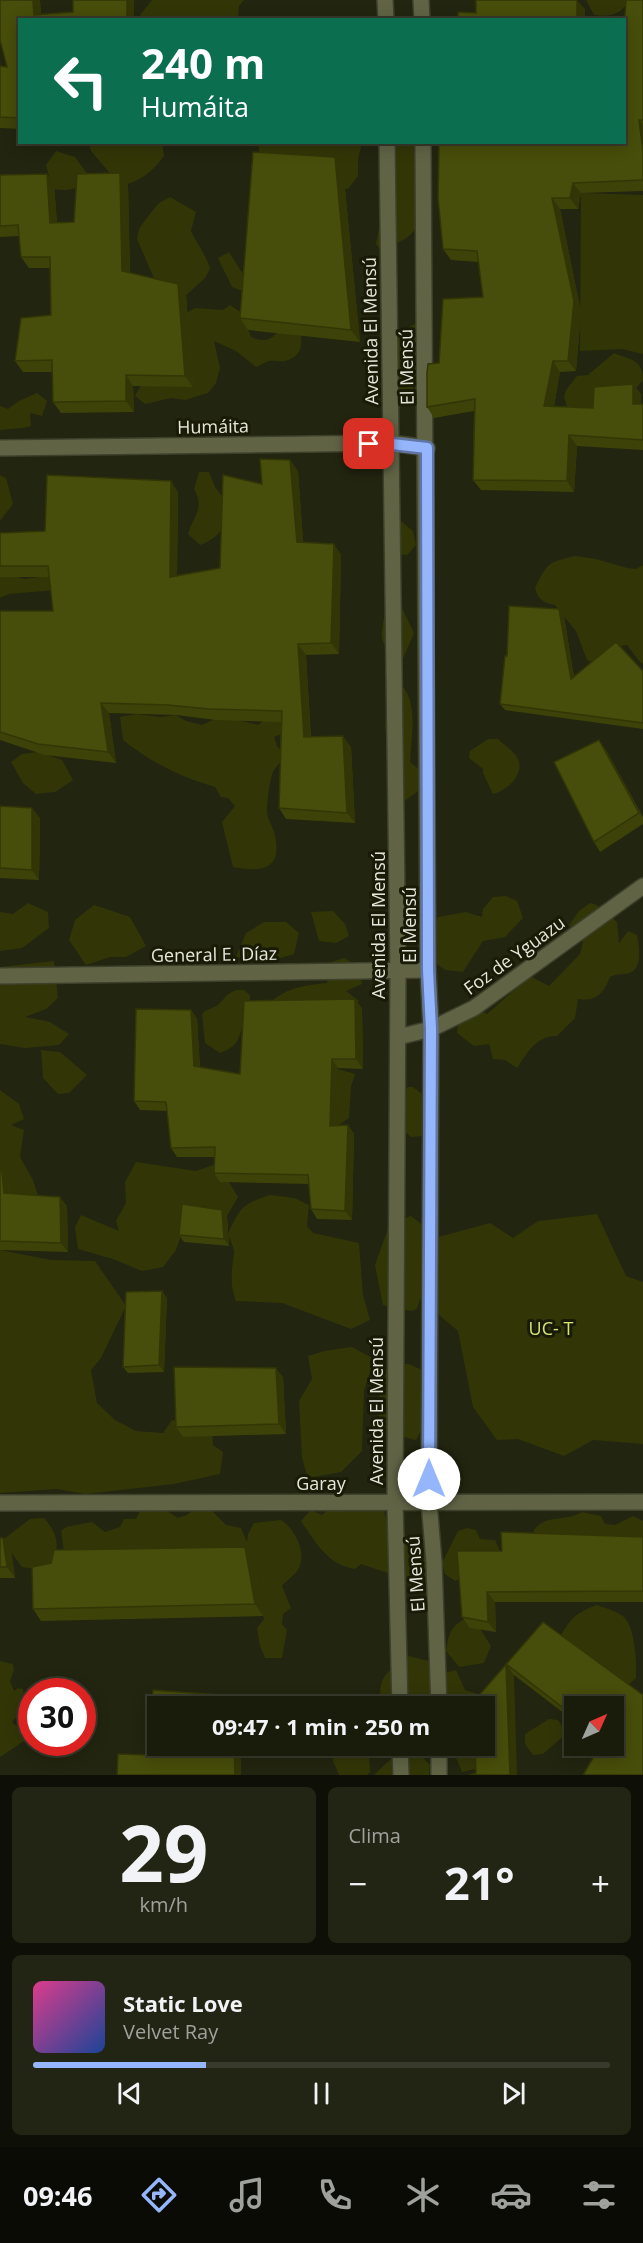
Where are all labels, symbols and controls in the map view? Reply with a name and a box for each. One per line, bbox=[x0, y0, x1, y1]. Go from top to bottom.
text: 240 m bbox=[141, 34, 265, 91]
icon: left bbox=[42, 42, 120, 120]
text: Humáita bbox=[141, 88, 249, 125]
street label: Avenida El Mensú bbox=[357, 257, 383, 405]
street label: El Mensú bbox=[393, 329, 419, 405]
street label: Humáita bbox=[177, 413, 249, 439]
pin bbox=[343, 418, 394, 469]
icon: arrive bbox=[352, 427, 385, 460]
street label: Avenida El Mensú bbox=[366, 851, 390, 999]
street label: El Mensú bbox=[397, 887, 421, 963]
street label: Foz de Yguazu bbox=[459, 910, 569, 1000]
street label: General E. Díaz bbox=[151, 941, 277, 967]
park label: UC- T bbox=[529, 1316, 574, 1340]
street label: Avenida El Mensú bbox=[364, 1337, 388, 1485]
position arrow bbox=[397, 1447, 461, 1511]
street label: Garay bbox=[296, 1471, 347, 1495]
street label: El Mensú bbox=[400, 1535, 430, 1613]
speed limit sign: 30 bbox=[18, 1678, 96, 1756]
north arrow bbox=[564, 1696, 624, 1756]
map controls bbox=[564, 1696, 624, 1756]
text: 09:47 · 1 min · 250 m bbox=[212, 1711, 430, 1741]
text: 29 bbox=[119, 1799, 208, 1905]
text: Clima bbox=[349, 1822, 401, 1849]
text: 21° bbox=[444, 1852, 515, 1913]
text: − bbox=[349, 1861, 367, 1906]
text: + bbox=[591, 1861, 610, 1906]
text: km/h bbox=[139, 1891, 188, 1918]
text: Static Love bbox=[123, 1988, 243, 2018]
text: Velvet Ray bbox=[123, 2018, 218, 2045]
icon: previous bbox=[113, 2077, 146, 2110]
icon: pause bbox=[305, 2077, 338, 2110]
icon: next bbox=[497, 2077, 530, 2110]
icon: directions bbox=[138, 2174, 180, 2216]
icon: music bbox=[226, 2174, 268, 2216]
icon: phone bbox=[314, 2174, 356, 2216]
icon: climate bbox=[402, 2174, 444, 2216]
icon: car bbox=[490, 2174, 532, 2216]
icon: filters bbox=[578, 2174, 620, 2216]
text: 09:46 bbox=[23, 2177, 92, 2214]

